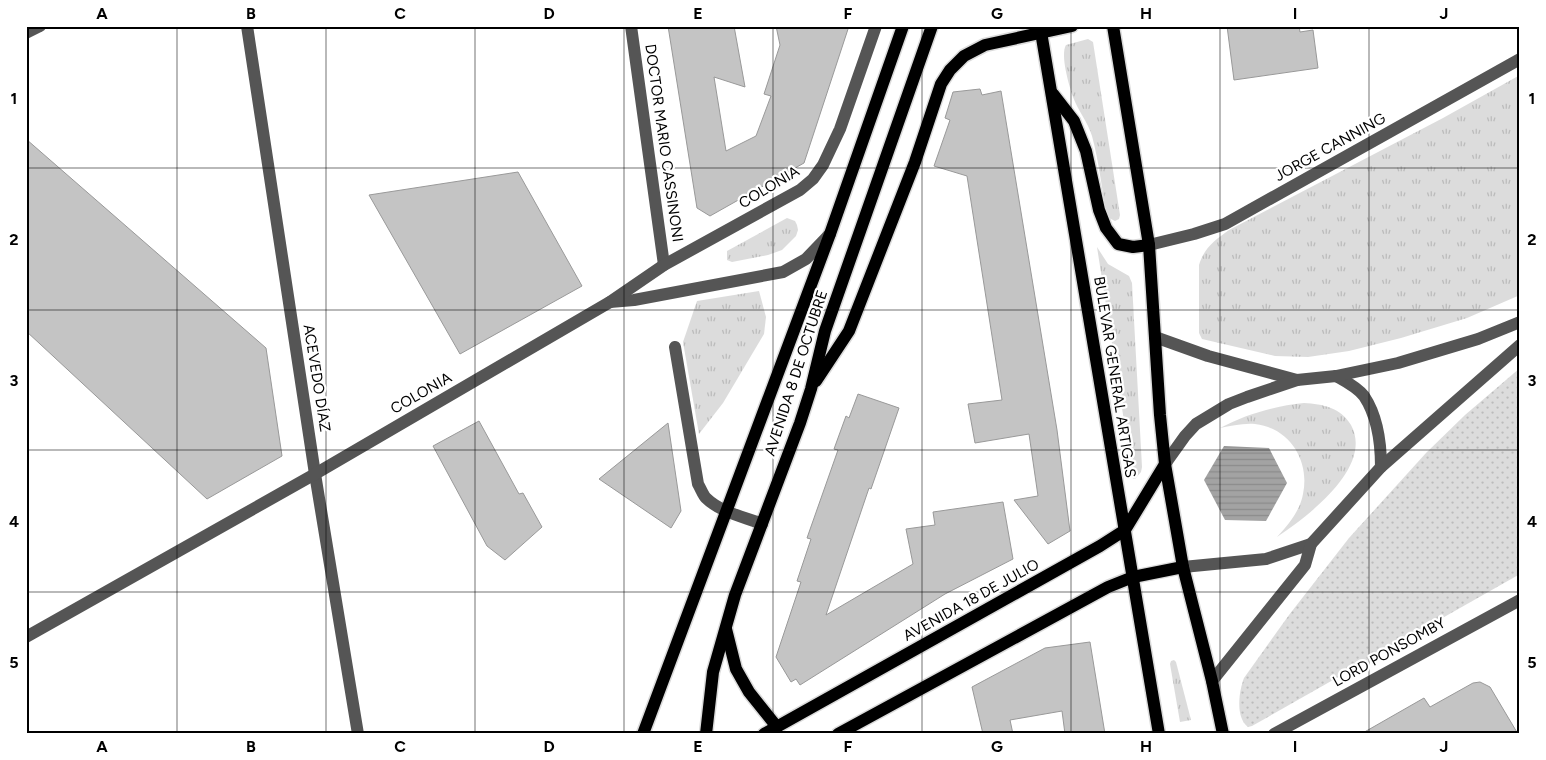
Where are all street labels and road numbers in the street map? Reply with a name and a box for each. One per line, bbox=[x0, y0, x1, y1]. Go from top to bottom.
street label: DOCTOR MARIO CASSINONI bbox=[641, 43, 687, 243]
street label: JORGE CANNING bbox=[1271, 109, 1389, 185]
street label: COLONIA bbox=[735, 162, 803, 212]
street label: BULEVAR GENERAL ARTIGAS bbox=[1090, 275, 1140, 479]
street label: AVENIDA 8 DE OCTUBRE bbox=[761, 288, 831, 458]
street label: ACEVEDO DÍAZ bbox=[300, 323, 334, 433]
street label: COLONIA bbox=[387, 368, 455, 418]
street label: AVENIDA 18 DE JULIO bbox=[900, 555, 1042, 645]
street label: LORD PONSOMBY bbox=[1329, 614, 1449, 690]

